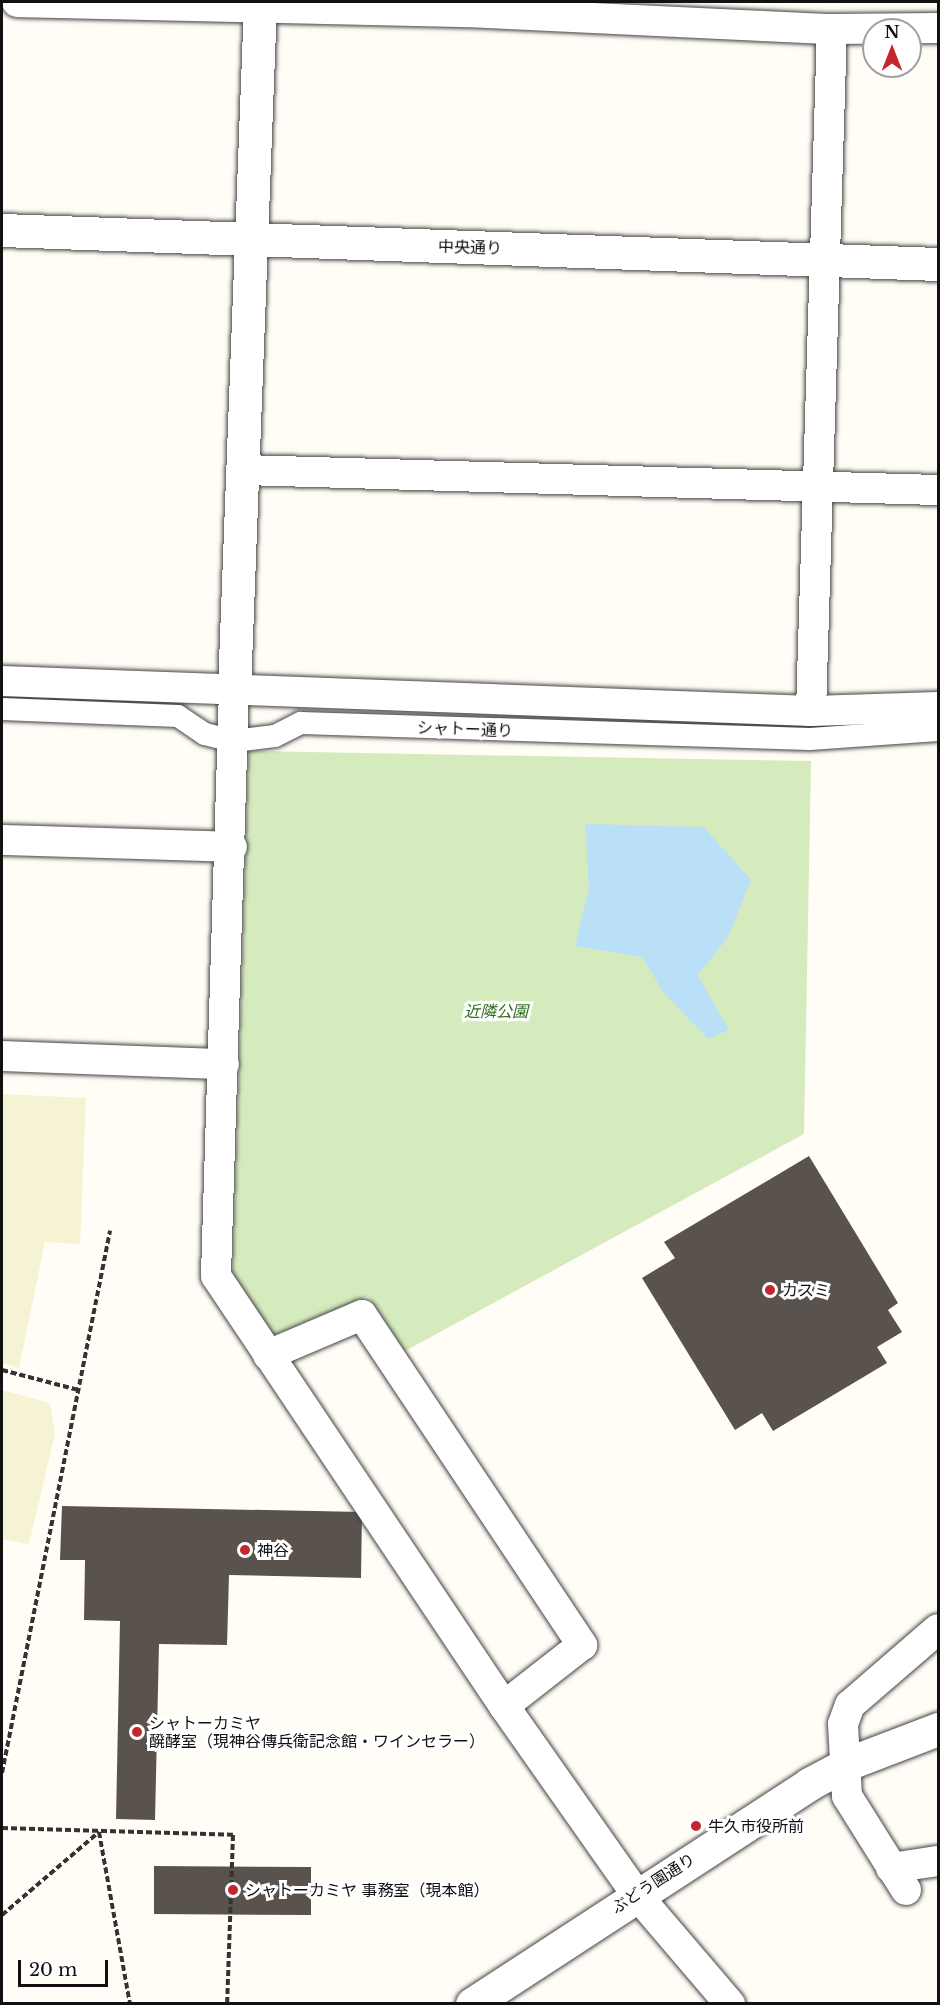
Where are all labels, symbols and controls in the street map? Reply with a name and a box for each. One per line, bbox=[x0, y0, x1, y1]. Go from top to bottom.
north arrow bbox=[862, 18, 922, 78]
text: N bbox=[884, 22, 900, 42]
street label: 中央通り bbox=[438, 236, 502, 258]
street label: シャトー通り bbox=[417, 718, 513, 740]
park label: 近隣公園 bbox=[464, 1001, 528, 1021]
place label: カスミ bbox=[782, 1280, 830, 1300]
marker: カスミ bbox=[763, 1283, 777, 1297]
place label: 神谷 bbox=[257, 1540, 289, 1560]
marker: 神谷 bbox=[238, 1543, 252, 1557]
place label: シャトーカミヤ 醗酵室（現神谷傳兵衛記念館・ワインセラー） bbox=[149, 1713, 485, 1751]
marker: シャトーカミヤ 醗酵室（現神谷傳兵衛記念館・ワインセラー） bbox=[130, 1725, 144, 1739]
place label: 牛久市役所前 bbox=[708, 1816, 804, 1836]
marker: 牛久市役所前 bbox=[689, 1819, 703, 1833]
street label: ぶどう園通り bbox=[608, 1849, 698, 1917]
place label: シャトーカミヤ 事務室（現本館） bbox=[245, 1880, 490, 1900]
marker: シャトーカミヤ 事務室（現本館） bbox=[226, 1883, 240, 1897]
scale bar bbox=[21, 1948, 111, 1986]
text: 20 m bbox=[29, 1959, 77, 1981]

